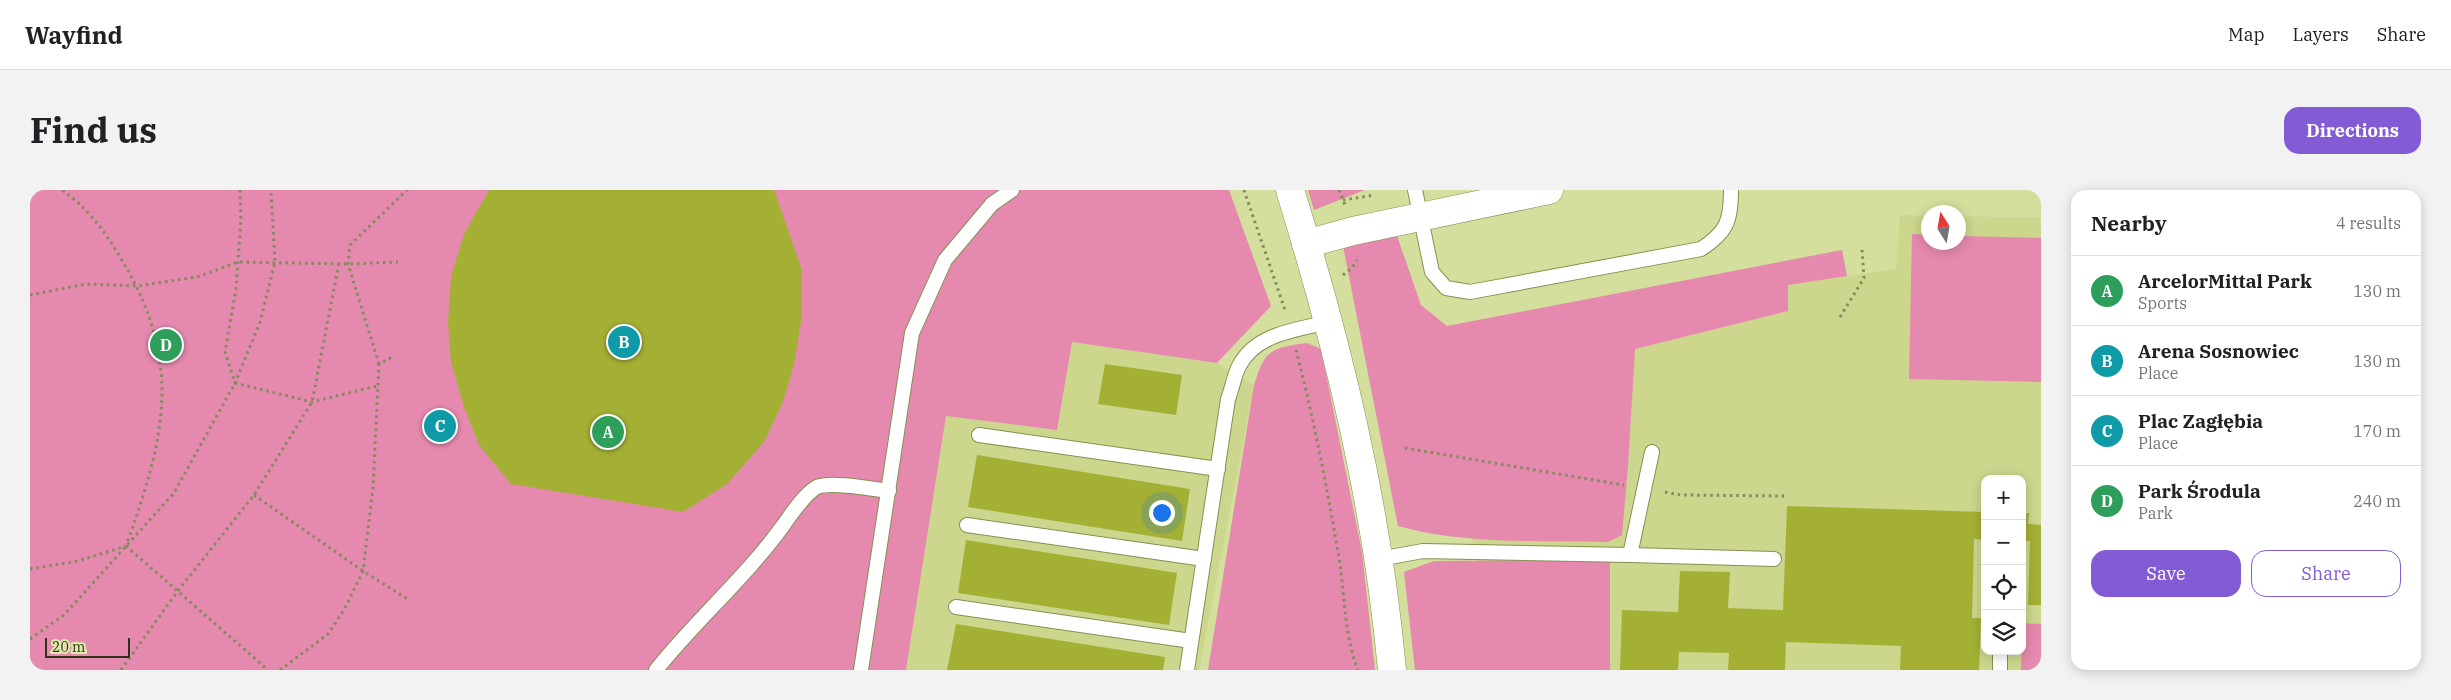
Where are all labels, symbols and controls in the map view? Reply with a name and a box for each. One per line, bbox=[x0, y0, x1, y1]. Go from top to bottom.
text: Wayfind bbox=[25, 19, 123, 51]
text: Map bbox=[2228, 23, 2265, 46]
text: Layers bbox=[2293, 23, 2349, 46]
text: Share bbox=[2377, 23, 2426, 46]
text: Find us bbox=[30, 107, 157, 153]
button: Directions bbox=[2284, 107, 2421, 154]
north arrow bbox=[1921, 205, 1966, 250]
text: Nearby bbox=[2091, 209, 2167, 237]
text: 4 results bbox=[2336, 213, 2401, 233]
text: ArcelorMittal Park bbox=[2138, 269, 2312, 293]
text: A bbox=[2101, 281, 2113, 301]
text: 130 m bbox=[2353, 281, 2401, 301]
text: Sports bbox=[2138, 293, 2187, 313]
pin: B bbox=[608, 323, 640, 361]
pin: D bbox=[150, 326, 182, 364]
text: Arena Sosnowiec bbox=[2138, 339, 2299, 363]
text: B bbox=[2101, 351, 2113, 371]
text: 130 m bbox=[2353, 351, 2401, 371]
text: Place bbox=[2138, 363, 2178, 383]
pin: C bbox=[424, 407, 456, 445]
text: Plac Zagłębia bbox=[2138, 409, 2263, 433]
pin: A bbox=[592, 413, 624, 451]
text: C bbox=[2102, 421, 2112, 441]
text: 170 m bbox=[2353, 421, 2401, 441]
text: Place bbox=[2138, 433, 2178, 453]
map controls bbox=[1981, 475, 2026, 655]
button: + bbox=[1981, 475, 2026, 520]
text: Park Środula bbox=[2138, 479, 2261, 503]
text: D bbox=[2101, 491, 2113, 511]
text: 240 m bbox=[2353, 491, 2401, 511]
your location bbox=[1149, 500, 1175, 526]
text: Park bbox=[2138, 503, 2173, 523]
button: − bbox=[1981, 520, 2026, 565]
button: Save bbox=[2091, 550, 2241, 597]
button: Share bbox=[2251, 550, 2401, 597]
button: locate bbox=[1981, 565, 2026, 610]
button: layers bbox=[1981, 610, 2026, 655]
scale bar bbox=[45, 635, 130, 658]
text: 20 m bbox=[52, 638, 85, 656]

